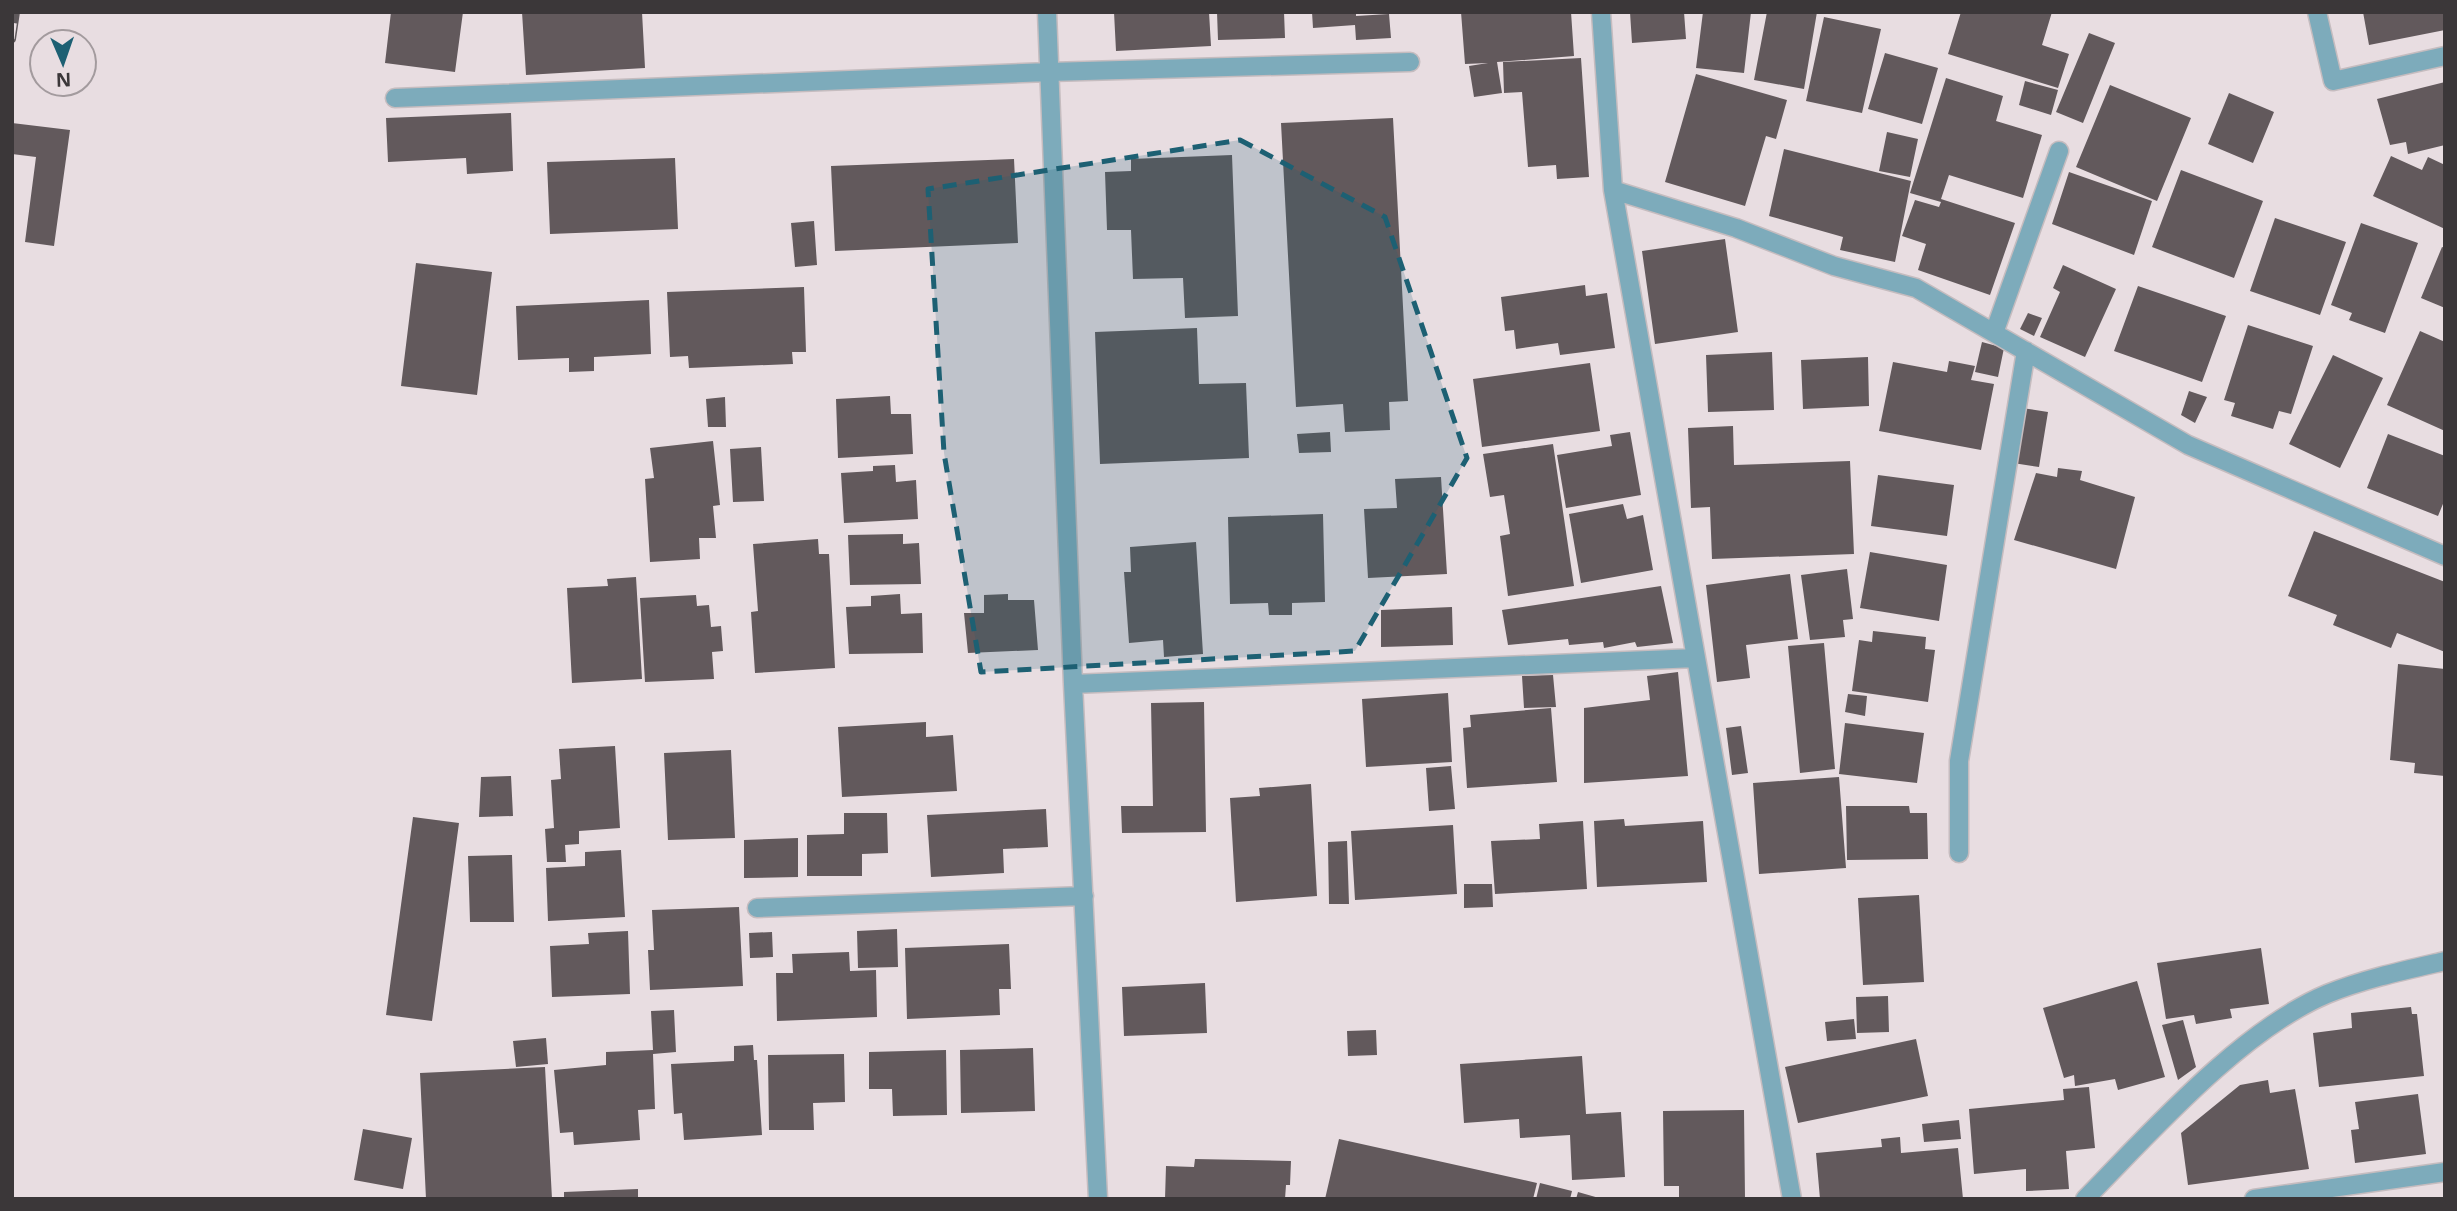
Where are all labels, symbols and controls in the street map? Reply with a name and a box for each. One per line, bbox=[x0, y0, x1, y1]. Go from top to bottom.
north arrow bbox=[28, 28, 98, 98]
text: N bbox=[55, 67, 72, 93]

